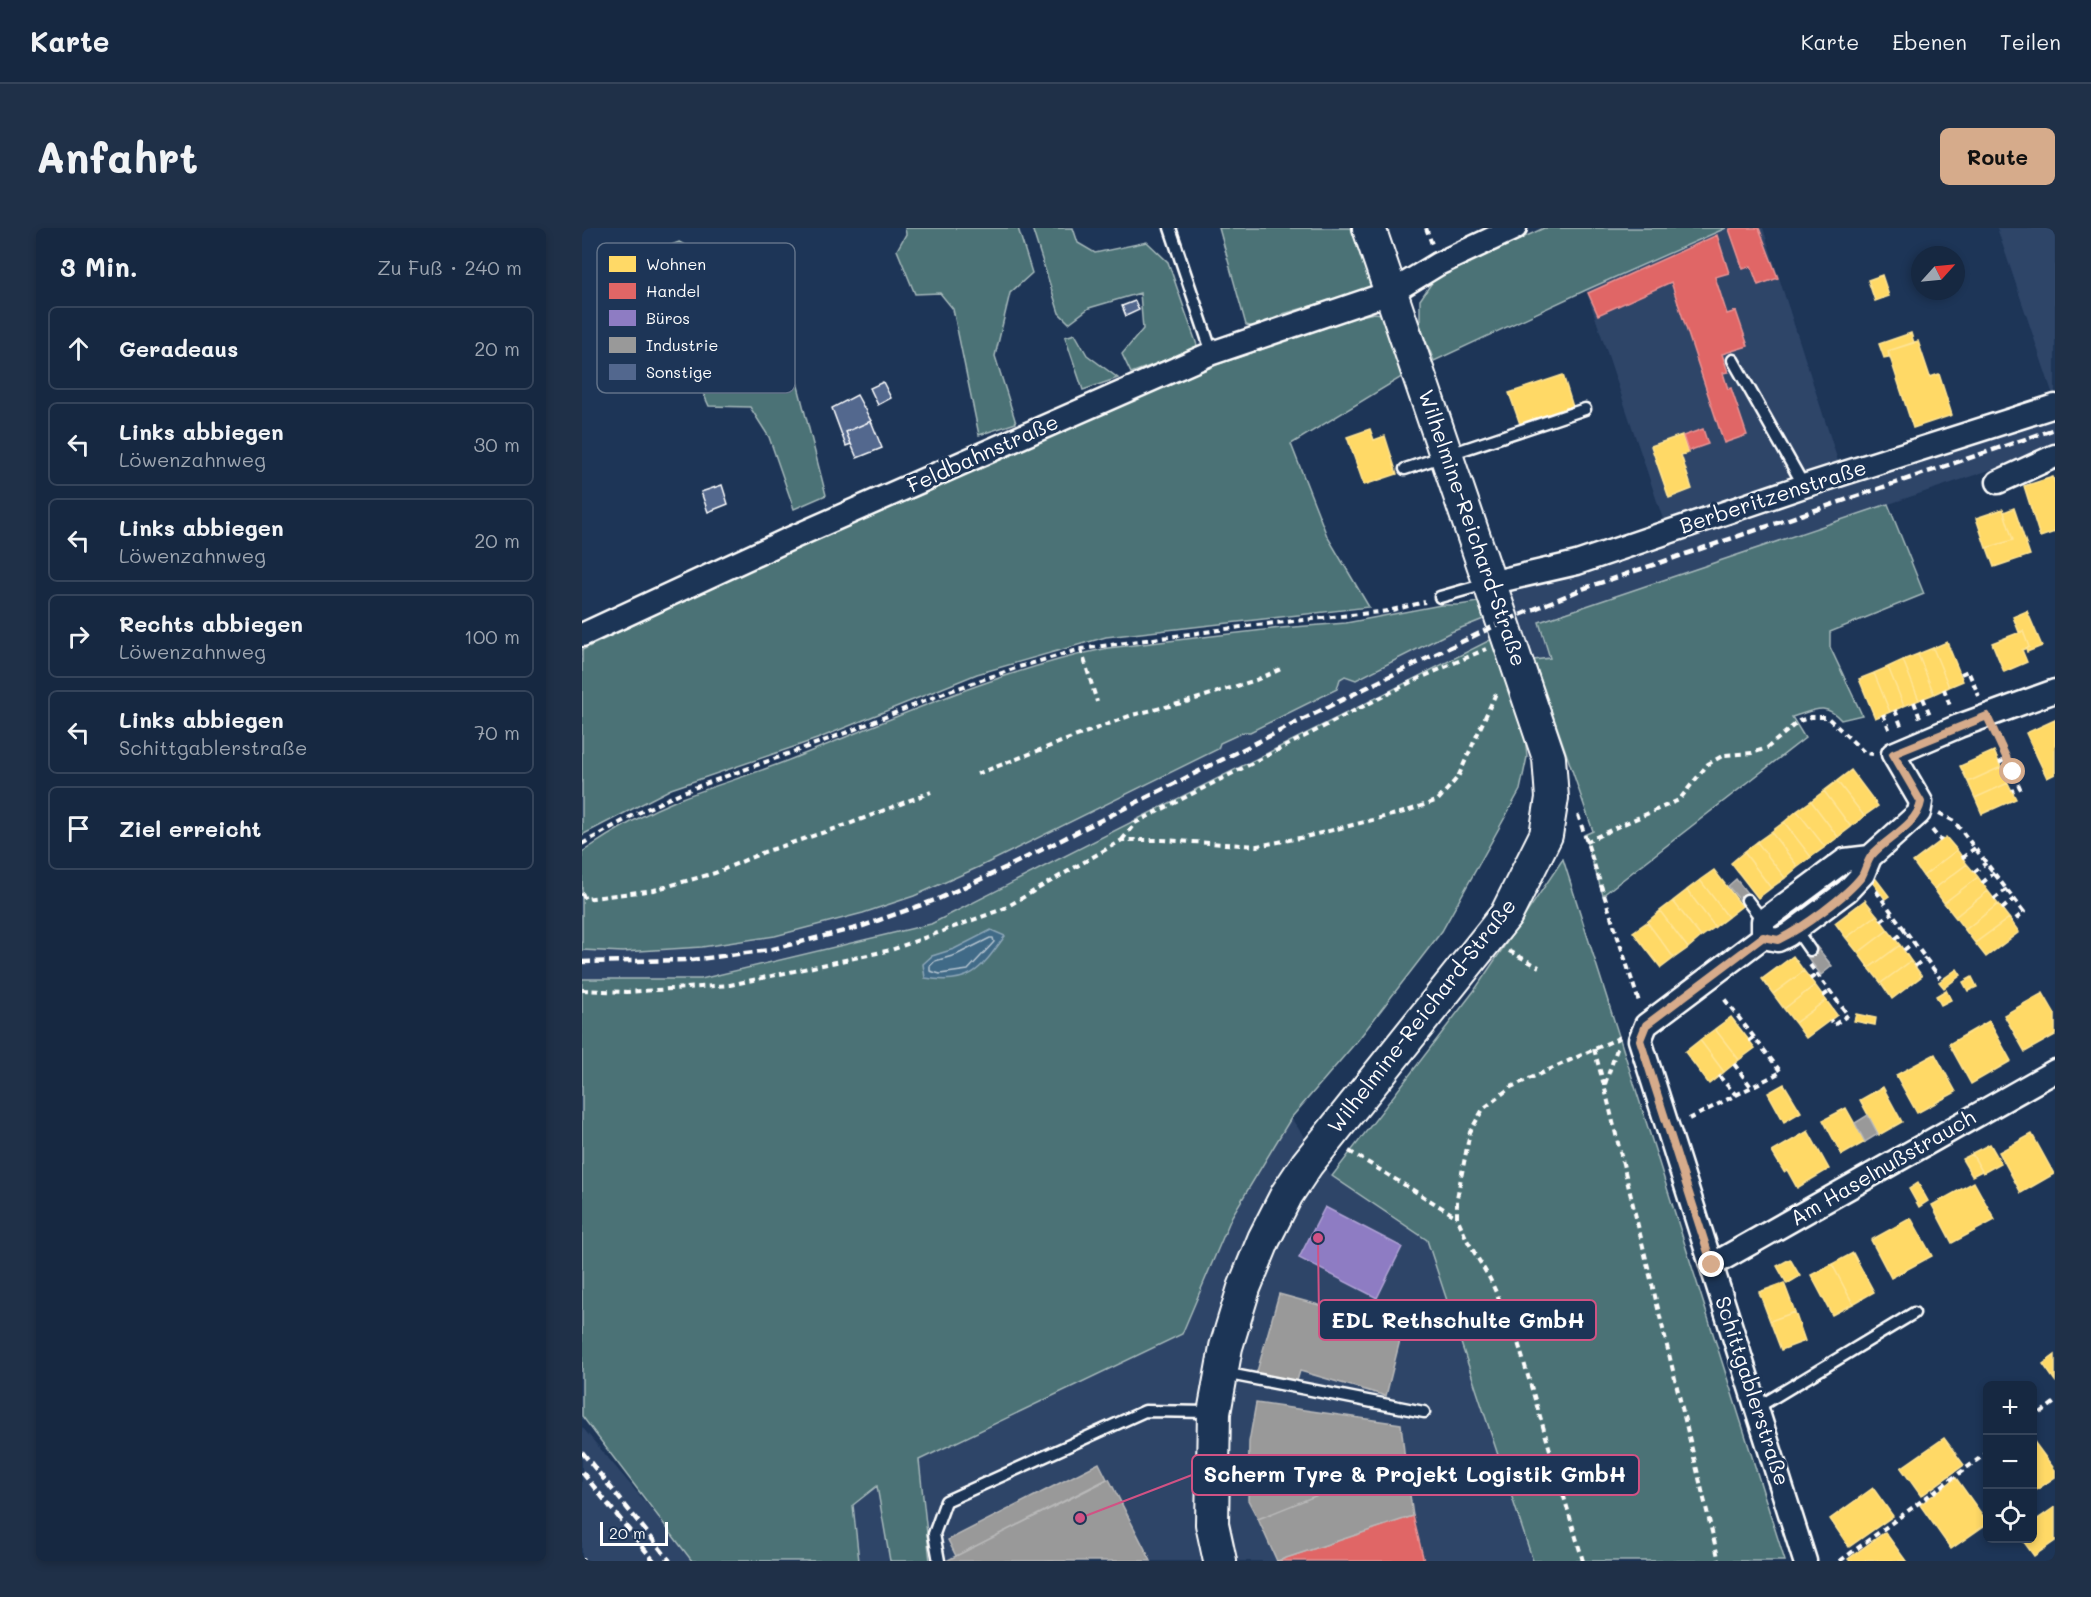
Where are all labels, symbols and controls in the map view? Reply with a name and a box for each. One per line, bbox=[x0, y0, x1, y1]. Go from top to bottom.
text: Karte bbox=[30, 23, 109, 59]
text: Karte bbox=[1801, 28, 1859, 55]
text: Ebenen bbox=[1892, 28, 1967, 55]
text: Teilen bbox=[2000, 28, 2061, 55]
button: Route bbox=[1940, 128, 2055, 185]
text: Anfahrt bbox=[36, 129, 198, 184]
legend bbox=[597, 243, 795, 393]
north arrow bbox=[1911, 246, 1965, 300]
text: 3 Min. bbox=[60, 250, 138, 284]
text: Wohnen bbox=[646, 253, 706, 274]
text: Zu Fuß · 240 m bbox=[377, 254, 522, 280]
text: Handel bbox=[646, 280, 700, 301]
text: Büros bbox=[646, 307, 690, 328]
icon: ahead bbox=[62, 332, 95, 365]
text: Geradeaus bbox=[119, 334, 238, 363]
text: Industrie bbox=[646, 334, 718, 355]
text: 20 m bbox=[474, 335, 520, 361]
text: Sonstige bbox=[646, 361, 712, 382]
street label: Wilhelmine-Reichard-Straße bbox=[1413, 386, 1534, 669]
street label: Feldbahnstraße bbox=[903, 407, 1062, 498]
text: Links abbiegen bbox=[119, 417, 284, 446]
icon: left bbox=[62, 428, 95, 461]
text: 30 m bbox=[474, 431, 520, 457]
text: Löwenzahnweg bbox=[119, 446, 266, 472]
street label: Berberitzenstraße bbox=[1676, 453, 1869, 539]
text: Links abbiegen bbox=[119, 513, 284, 542]
icon: left bbox=[62, 524, 95, 557]
text: 20 m bbox=[474, 527, 520, 553]
text: Löwenzahnweg bbox=[119, 542, 266, 568]
text: Rechts abbiegen bbox=[119, 609, 303, 638]
icon: right bbox=[62, 620, 95, 653]
text: 100 m bbox=[464, 623, 520, 649]
text: Löwenzahnweg bbox=[119, 638, 266, 664]
text: Links abbiegen bbox=[119, 705, 284, 734]
icon: left bbox=[62, 716, 95, 749]
text: 70 m bbox=[474, 719, 520, 745]
text: Schittgablerstraße bbox=[119, 734, 307, 760]
route start bbox=[1999, 758, 2025, 784]
icon: arrive bbox=[62, 812, 95, 845]
text: Ziel erreicht bbox=[119, 814, 261, 843]
street label: Wilhelmine-Reichard-Straße bbox=[1321, 892, 1521, 1138]
street label: Am Haselnußstrauch bbox=[1785, 1103, 1980, 1231]
route end bbox=[1698, 1251, 1724, 1277]
street label: Schittgablerstraße bbox=[1710, 1292, 1797, 1489]
callout: EDL Rethschulte GmbH bbox=[1319, 1300, 1596, 1340]
text: EDL Rethschulte GmbH bbox=[1331, 1305, 1585, 1334]
map controls bbox=[1983, 1381, 2037, 1543]
button: + bbox=[1983, 1381, 2037, 1435]
button: − bbox=[1983, 1435, 2037, 1489]
callout: Scherm Tyre & Projekt Logistik GmbH bbox=[1192, 1455, 1639, 1495]
text: Scherm Tyre & Projekt Logistik GmbH bbox=[1203, 1459, 1627, 1488]
button: locate bbox=[1983, 1489, 2037, 1543]
scale bar bbox=[600, 1519, 668, 1546]
text: 20 m bbox=[609, 1522, 646, 1543]

